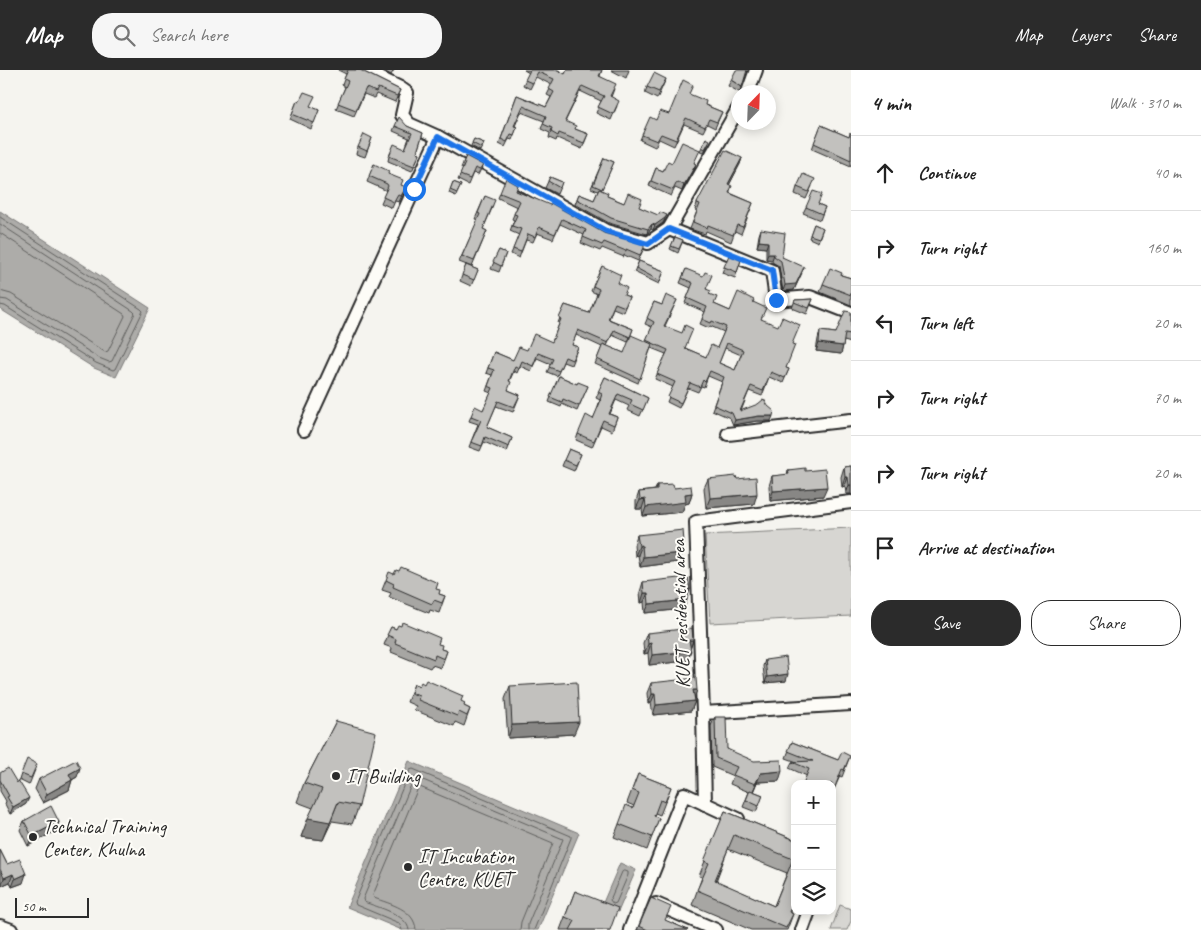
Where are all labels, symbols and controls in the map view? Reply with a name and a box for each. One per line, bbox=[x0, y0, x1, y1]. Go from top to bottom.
search box bbox=[92, 13, 442, 58]
text: Map bbox=[25, 20, 62, 50]
icon: search bbox=[110, 21, 138, 49]
text: Search here bbox=[150, 23, 228, 47]
text: Map bbox=[1015, 24, 1043, 46]
text: Layers bbox=[1071, 24, 1110, 46]
text: Share bbox=[1138, 24, 1176, 46]
north arrow bbox=[731, 85, 776, 130]
text: 4 min bbox=[871, 90, 911, 116]
text: Walk · 310 m bbox=[1109, 93, 1181, 113]
icon: ahead bbox=[871, 159, 899, 187]
text: Continue bbox=[918, 161, 975, 185]
text: 40 m bbox=[1154, 163, 1181, 183]
route start bbox=[403, 178, 426, 201]
icon: right bbox=[871, 234, 899, 262]
text: Turn right bbox=[918, 236, 985, 260]
text: 160 m bbox=[1147, 238, 1181, 258]
route end bbox=[765, 289, 788, 312]
icon: left bbox=[871, 309, 899, 337]
text: Turn left bbox=[918, 311, 973, 335]
text: 20 m bbox=[1154, 313, 1181, 333]
icon: right bbox=[871, 384, 899, 412]
text: Turn right bbox=[918, 386, 985, 410]
text: 70 m bbox=[1154, 388, 1181, 408]
icon: right bbox=[871, 459, 899, 487]
text: Turn right bbox=[918, 461, 985, 485]
text: 20 m bbox=[1154, 463, 1181, 483]
icon: arrive bbox=[871, 534, 899, 562]
text: Arrive at destination bbox=[918, 536, 1054, 560]
street label: KUET residential area bbox=[665, 537, 696, 689]
button: Save bbox=[871, 600, 1021, 646]
button: Share bbox=[1031, 600, 1181, 646]
place label: IT Building bbox=[346, 764, 421, 789]
marker: IT Building bbox=[330, 770, 342, 782]
map controls bbox=[791, 780, 836, 915]
button: + bbox=[791, 780, 836, 825]
place label: Technical Training Center, Khulna bbox=[43, 814, 168, 862]
button: − bbox=[791, 825, 836, 870]
marker: Technical Training Center, Khulna bbox=[27, 831, 39, 843]
place label: IT Incubation Centre, KUET bbox=[418, 844, 517, 892]
marker: IT Incubation Centre, KUET bbox=[402, 861, 414, 873]
button: layers bbox=[791, 870, 836, 915]
scale bar bbox=[15, 895, 89, 918]
text: 50 m bbox=[22, 898, 46, 915]

